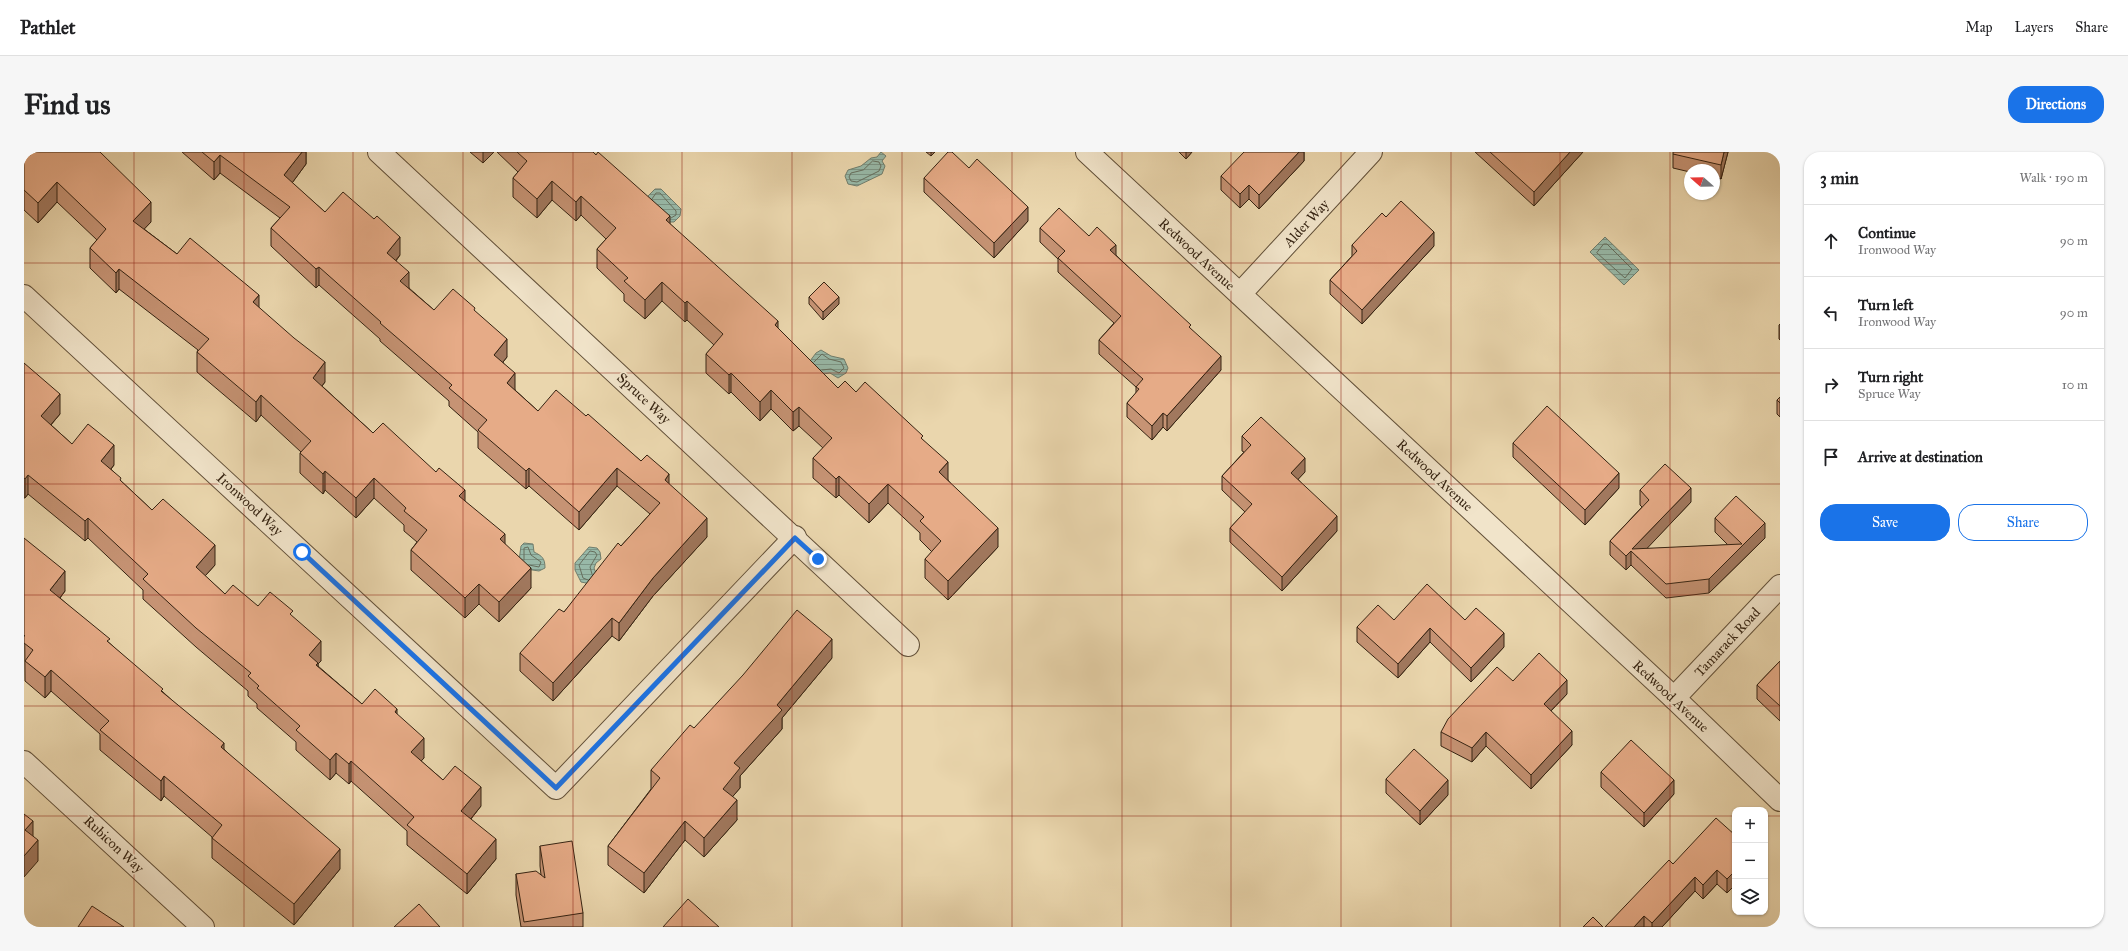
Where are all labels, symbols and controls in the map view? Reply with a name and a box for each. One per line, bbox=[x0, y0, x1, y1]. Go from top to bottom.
text: Pathlet bbox=[20, 16, 76, 39]
text: Map bbox=[1965, 19, 1993, 36]
text: Layers bbox=[2015, 19, 2053, 36]
text: Share bbox=[2075, 19, 2108, 36]
button: Directions bbox=[2008, 86, 2104, 123]
text: Find us bbox=[24, 87, 110, 122]
north arrow bbox=[1684, 164, 1720, 200]
text: 3 min bbox=[1820, 168, 1859, 189]
text: Walk · 190 m bbox=[2019, 170, 2088, 186]
street label: Alder Way bbox=[1279, 196, 1333, 252]
street label: Redwood Avenue bbox=[1155, 215, 1238, 294]
text: Continue bbox=[1858, 224, 1916, 242]
icon: ahead bbox=[1820, 230, 1842, 252]
text: 90 m bbox=[2060, 233, 2088, 249]
text: Ironwood Way bbox=[1858, 242, 1936, 258]
text: Turn left bbox=[1858, 296, 1914, 314]
icon: left bbox=[1820, 302, 1842, 324]
text: 90 m bbox=[2060, 305, 2088, 321]
text: Ironwood Way bbox=[1858, 314, 1936, 330]
text: Turn right bbox=[1858, 368, 1923, 386]
street label: Spruce Way bbox=[613, 369, 674, 428]
icon: right bbox=[1820, 374, 1842, 396]
text: 10 m bbox=[2062, 377, 2088, 393]
text: Spruce Way bbox=[1858, 386, 1921, 402]
street label: Redwood Avenue bbox=[1393, 436, 1476, 515]
icon: arrive bbox=[1820, 446, 1842, 468]
text: Arrive at destination bbox=[1858, 448, 1983, 466]
street label: Ironwood Way bbox=[213, 469, 287, 540]
button: Save bbox=[1820, 504, 1950, 541]
button: Share bbox=[1958, 504, 2088, 541]
route start bbox=[293, 543, 311, 561]
route end bbox=[809, 550, 827, 568]
street label: Tamarack Road bbox=[1691, 604, 1764, 681]
street label: Redwood Avenue bbox=[1629, 657, 1712, 736]
map controls bbox=[1732, 807, 1768, 915]
button: + bbox=[1732, 807, 1768, 843]
street label: Rubicon Way bbox=[80, 812, 148, 877]
button: − bbox=[1732, 843, 1768, 879]
button: layers bbox=[1732, 879, 1768, 915]

